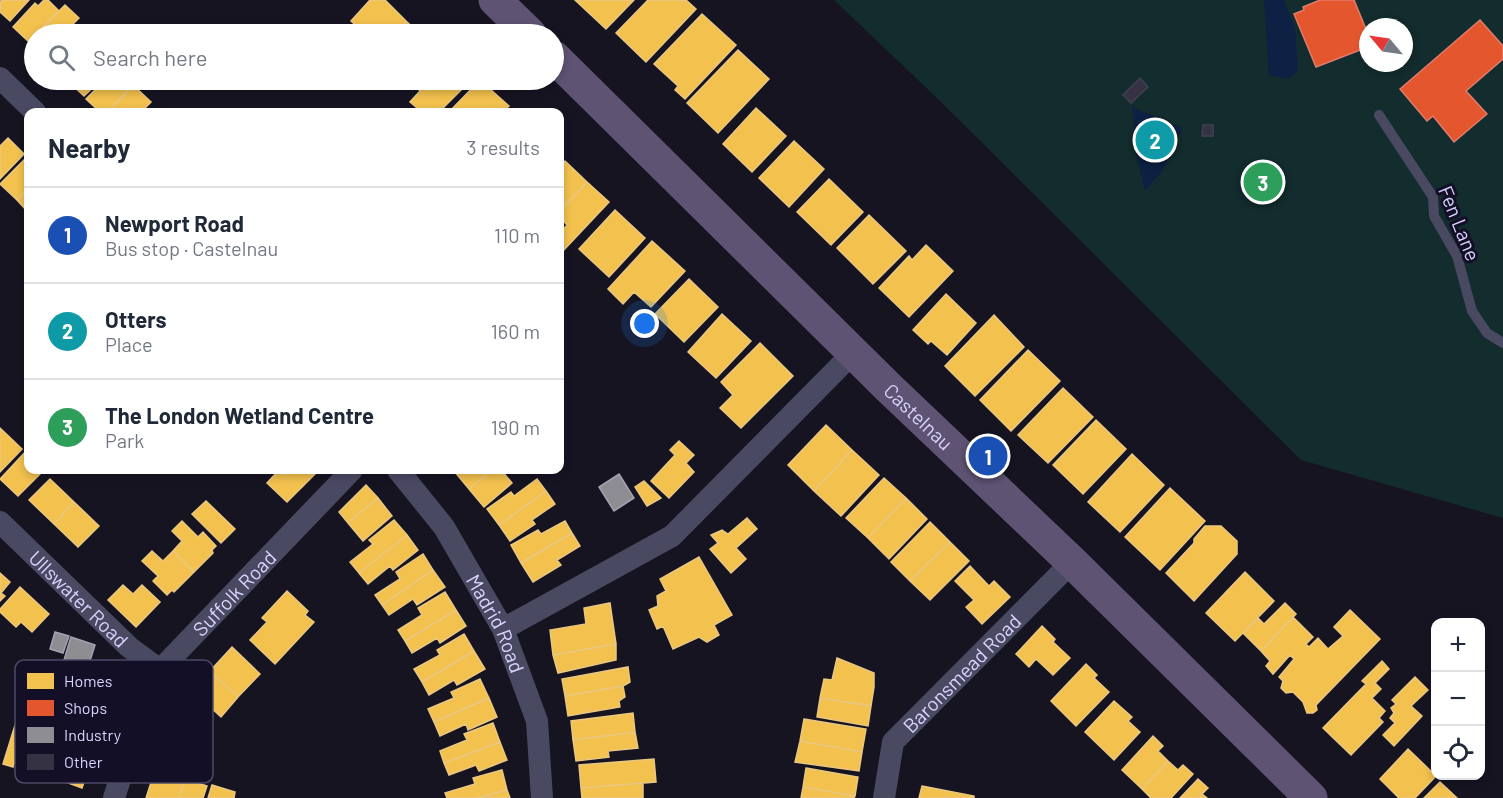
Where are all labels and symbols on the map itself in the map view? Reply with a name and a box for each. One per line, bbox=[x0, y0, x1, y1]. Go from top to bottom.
north arrow bbox=[1359, 18, 1413, 72]
pin: 2 bbox=[1136, 118, 1174, 162]
pin: 3 bbox=[1244, 160, 1282, 204]
street label: Fen Lane bbox=[1434, 182, 1486, 264]
your location bbox=[630, 309, 659, 338]
street label: Castelnau bbox=[879, 378, 958, 455]
pin: 1 bbox=[968, 434, 1008, 478]
street label: Ullswater Road bbox=[24, 545, 134, 652]
street label: Suffolk Road bbox=[187, 545, 281, 641]
street label: Madrid Road bbox=[462, 570, 530, 676]
street label: Baronsmead Road bbox=[898, 609, 1026, 737]
legend bbox=[15, 660, 213, 783]
text: Homes bbox=[64, 671, 112, 690]
text: Shops bbox=[64, 698, 107, 717]
text: Industry bbox=[64, 725, 122, 744]
text: Other bbox=[64, 752, 103, 771]

